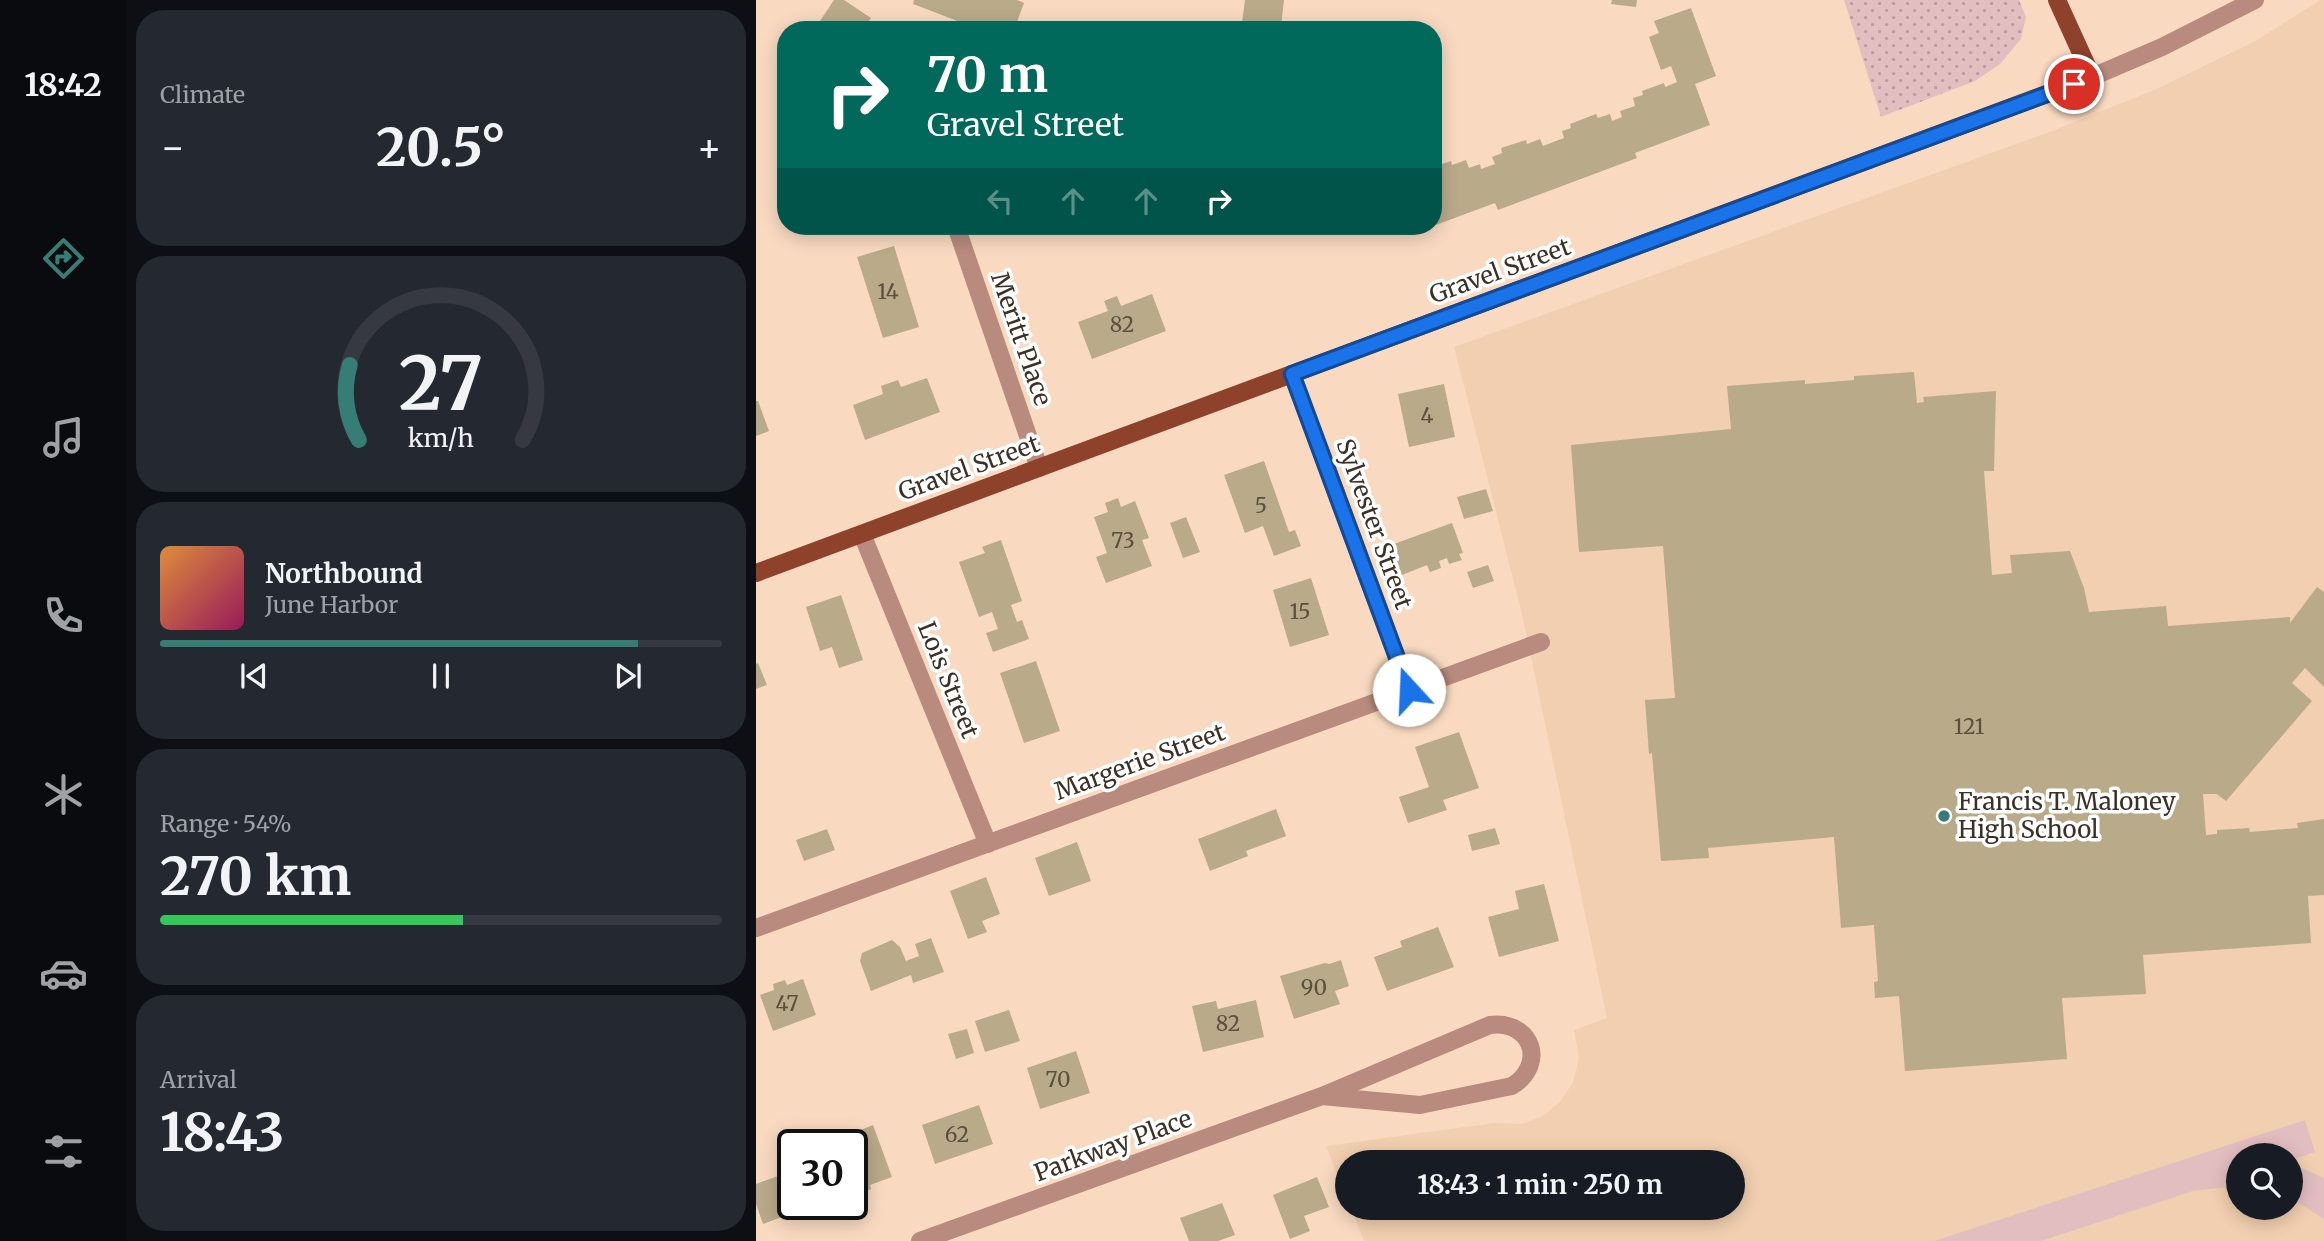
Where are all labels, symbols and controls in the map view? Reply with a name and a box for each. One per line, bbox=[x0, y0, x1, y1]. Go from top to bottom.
text: 70 m bbox=[927, 44, 1048, 105]
icon: right bbox=[812, 49, 903, 140]
pin bbox=[2044, 54, 2104, 114]
text: 18:42 bbox=[24, 65, 102, 105]
icon: arrive bbox=[2055, 65, 2093, 103]
text: Climate bbox=[160, 80, 245, 109]
text: Gravel Street bbox=[927, 105, 1124, 145]
text: 20.5° bbox=[376, 115, 506, 180]
text: − bbox=[160, 124, 185, 171]
text: + bbox=[697, 124, 722, 171]
icon: left bbox=[981, 182, 1019, 220]
icon: ahead bbox=[1054, 182, 1092, 220]
icon: ahead bbox=[1127, 182, 1165, 220]
icon: right bbox=[1200, 182, 1238, 220]
street label: Gravel Street bbox=[1425, 230, 1575, 310]
icon: directions bbox=[39, 234, 88, 283]
street label: Meritt Place bbox=[984, 268, 1059, 410]
house number: 14 bbox=[877, 278, 899, 305]
house number: 82 bbox=[1110, 311, 1134, 338]
text: 27 bbox=[399, 339, 483, 431]
house number: 4 bbox=[1421, 402, 1434, 429]
icon: music bbox=[39, 413, 88, 462]
text: km/h bbox=[408, 422, 474, 454]
street label: Gravel Street bbox=[894, 427, 1044, 507]
street label: Sylvester Street bbox=[1329, 435, 1420, 614]
house number: 5 bbox=[1255, 492, 1267, 519]
house number: 73 bbox=[1111, 527, 1135, 554]
text: Northbound bbox=[265, 557, 423, 590]
text: June Harbor bbox=[265, 590, 398, 619]
icon: phone bbox=[39, 591, 88, 640]
house number: 15 bbox=[1289, 598, 1311, 625]
street label: Lois Street bbox=[911, 617, 986, 743]
position arrow bbox=[1372, 653, 1446, 727]
icon: previous bbox=[235, 657, 273, 695]
icon: pause bbox=[422, 657, 460, 695]
icon: next bbox=[609, 657, 647, 695]
house number: 121 bbox=[1954, 713, 1984, 740]
street label: Margerie Street bbox=[1050, 716, 1230, 807]
icon: climate bbox=[39, 770, 88, 819]
place label: Francis T. Maloney High School bbox=[1958, 786, 2176, 845]
marker: Francis T. Maloney High School bbox=[1936, 808, 1952, 824]
text: Range · 54% bbox=[160, 809, 292, 838]
text: 270 km bbox=[160, 844, 351, 909]
icon: car bbox=[39, 949, 88, 998]
house number: 90 bbox=[1301, 974, 1327, 1001]
house number: 47 bbox=[776, 990, 798, 1017]
house number: 82 bbox=[1216, 1010, 1240, 1037]
text: Arrival bbox=[160, 1065, 237, 1094]
house number: 70 bbox=[1046, 1066, 1070, 1093]
text: 18:43 bbox=[160, 1100, 284, 1165]
street label: Parkway Place bbox=[1030, 1103, 1196, 1188]
house number: 62 bbox=[945, 1121, 969, 1148]
icon: filters bbox=[39, 1127, 88, 1176]
speed limit sign: 30 bbox=[777, 1129, 868, 1220]
map controls bbox=[2226, 1143, 2303, 1220]
button: search bbox=[2226, 1143, 2303, 1220]
text: 18:43 · 1 min · 250 m bbox=[1417, 1168, 1663, 1201]

